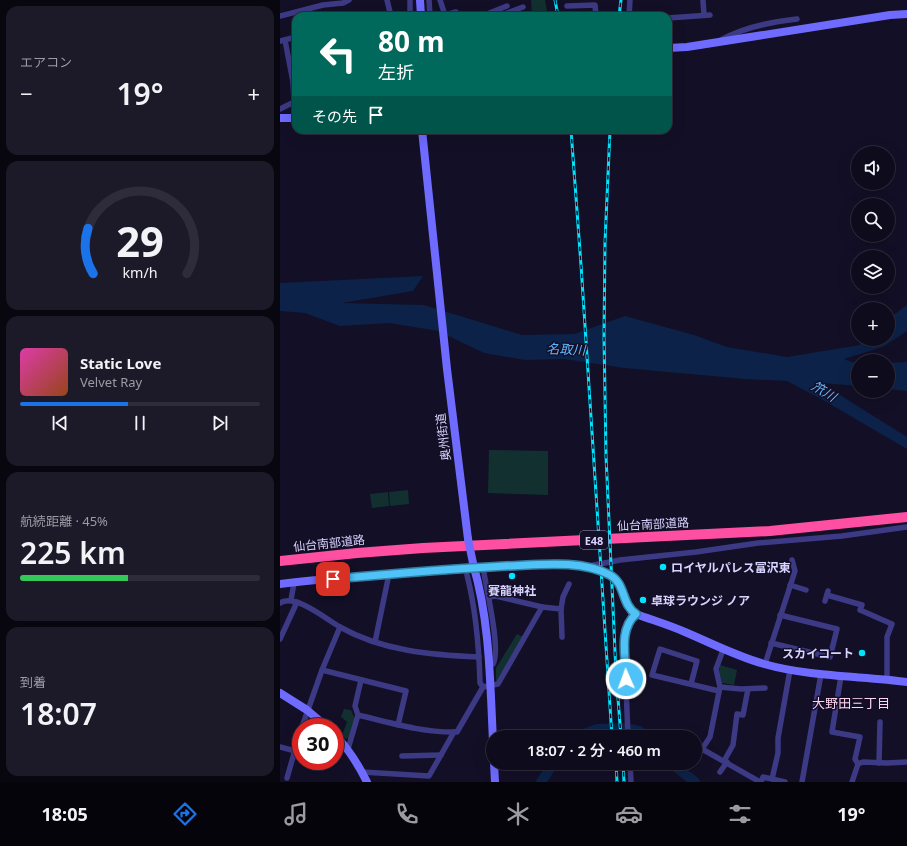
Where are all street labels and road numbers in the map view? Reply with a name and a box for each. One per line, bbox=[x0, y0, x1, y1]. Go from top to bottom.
street label: 奥州街道 bbox=[432, 412, 454, 462]
street label: 仙台南部道路 bbox=[617, 514, 689, 534]
street label: 仙台南部道路 bbox=[292, 531, 366, 555]
road number: E48 bbox=[580, 531, 608, 549]

